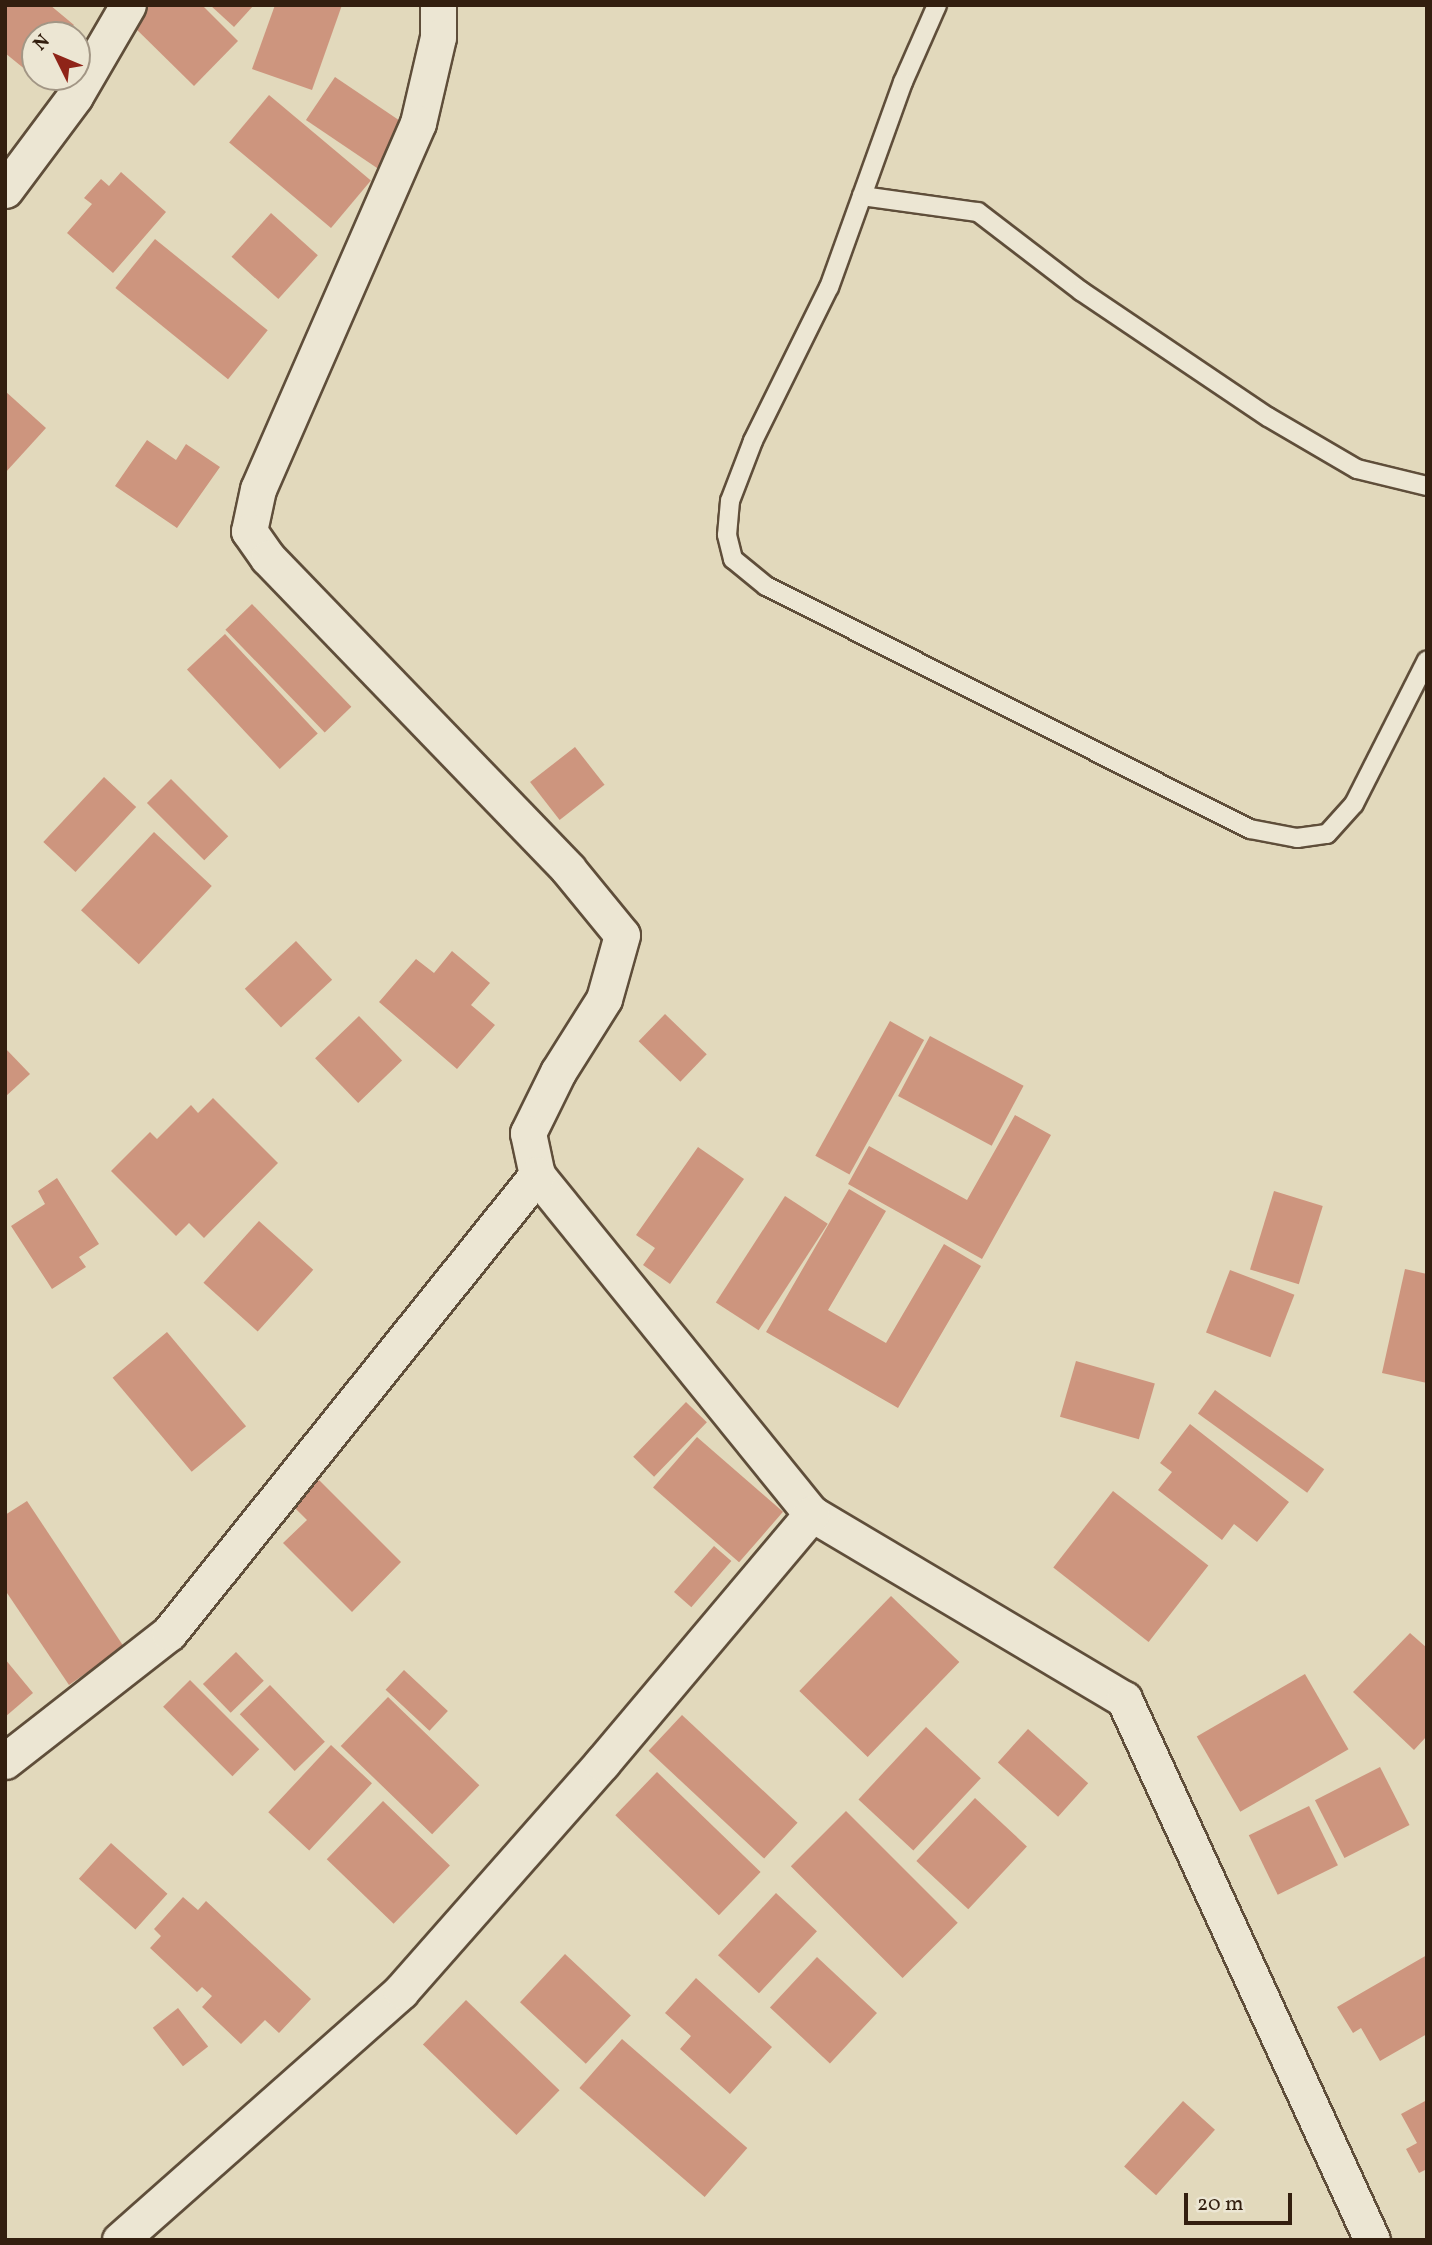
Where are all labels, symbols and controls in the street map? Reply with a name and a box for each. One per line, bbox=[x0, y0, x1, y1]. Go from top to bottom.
north arrow bbox=[21, 21, 91, 91]
text: N bbox=[28, 29, 56, 57]
scale bar bbox=[1187, 2178, 1296, 2222]
text: 20 m bbox=[1197, 2190, 1243, 2219]

